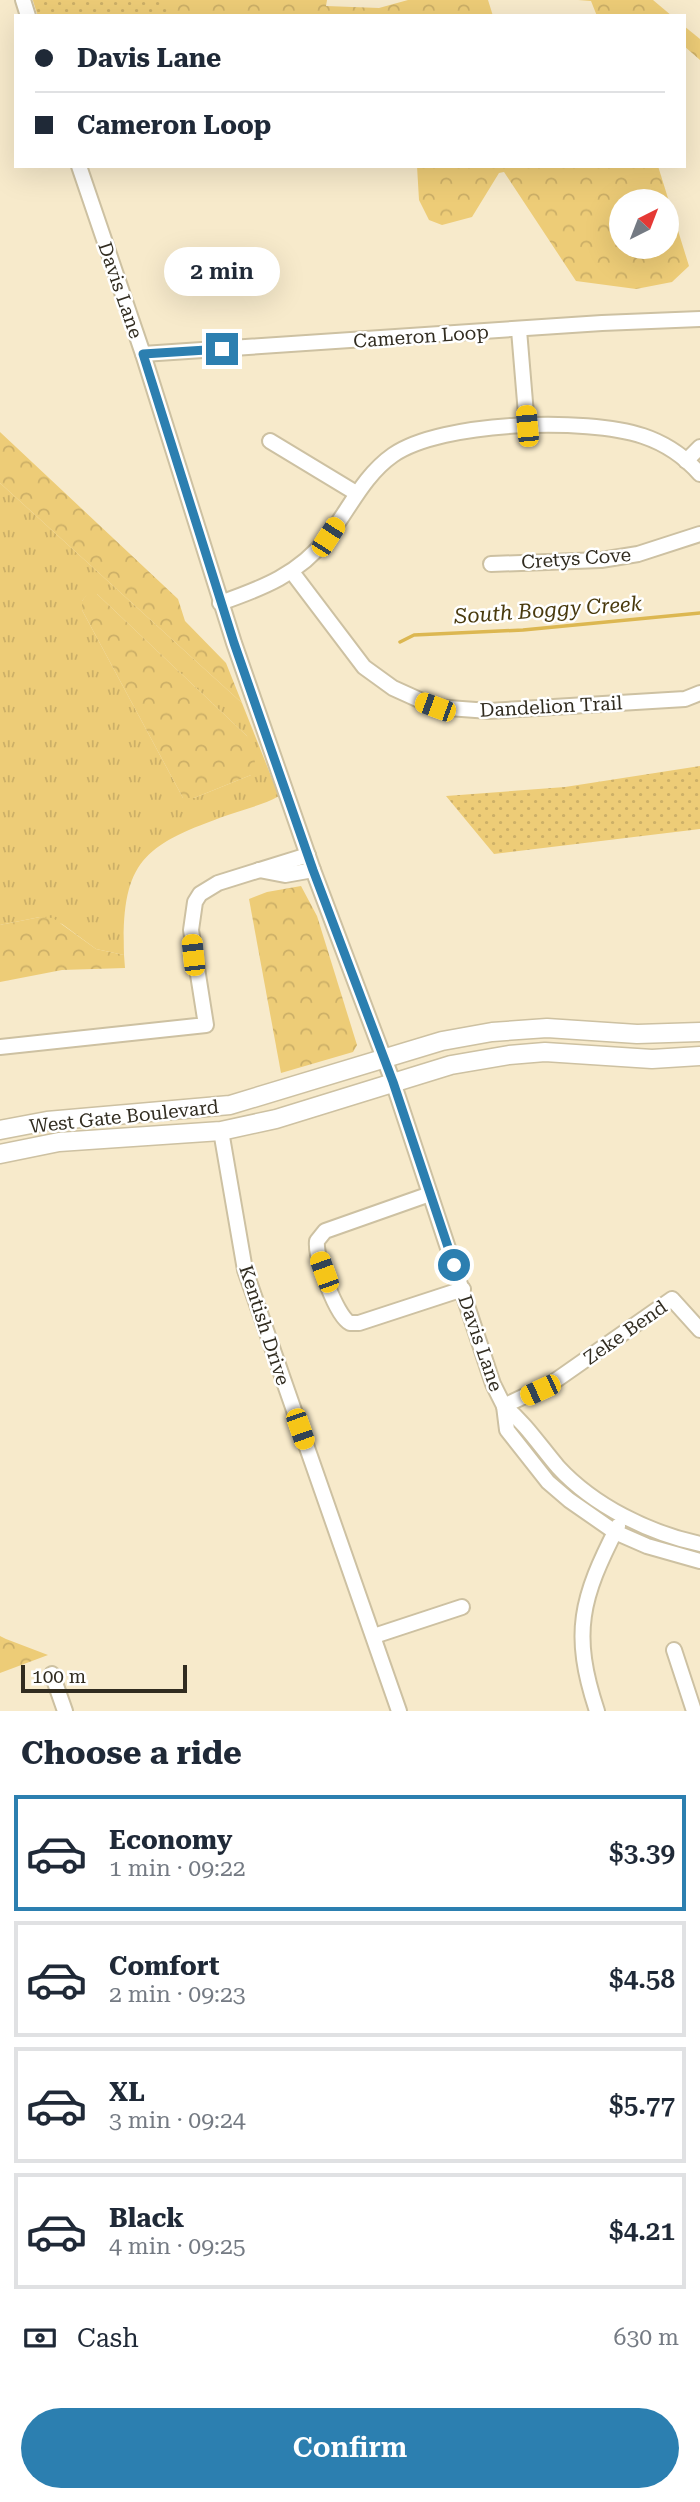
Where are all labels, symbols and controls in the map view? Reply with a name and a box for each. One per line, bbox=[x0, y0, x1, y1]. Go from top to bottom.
text: Davis Lane bbox=[77, 43, 221, 73]
text: Cameron Loop bbox=[77, 110, 271, 140]
north arrow bbox=[609, 189, 679, 259]
map controls bbox=[609, 189, 679, 259]
street label: Davis Lane bbox=[93, 239, 148, 341]
callout: 2 min bbox=[164, 247, 280, 296]
text: 2 min bbox=[190, 258, 254, 285]
street label: Cameron Loop bbox=[353, 320, 489, 353]
route end bbox=[206, 333, 238, 365]
car bbox=[515, 404, 540, 448]
car bbox=[308, 514, 349, 560]
street label: Cretys Cove bbox=[520, 543, 632, 574]
water label: South Boggy Creek bbox=[452, 591, 643, 629]
car bbox=[412, 690, 459, 724]
street label: Dandelion Trail bbox=[479, 691, 623, 722]
car bbox=[181, 933, 206, 977]
street label: West Gate Boulevard bbox=[28, 1095, 220, 1138]
car bbox=[307, 1249, 342, 1295]
route start bbox=[438, 1249, 470, 1281]
street label: Kentish Drive bbox=[234, 1262, 295, 1388]
street label: Davis Lane bbox=[453, 1292, 508, 1394]
street label: Zeke Bend bbox=[579, 1295, 671, 1370]
car bbox=[517, 1372, 564, 1408]
car bbox=[284, 1406, 317, 1452]
scale bar bbox=[21, 1662, 187, 1694]
text: 100 m bbox=[32, 1665, 86, 1688]
text: Choose a ride bbox=[21, 1734, 242, 1772]
icon: car bbox=[25, 1822, 88, 1885]
text: Economy bbox=[109, 1825, 232, 1855]
text: $3.39 bbox=[609, 1838, 675, 1868]
text: 1 min · 09:22 bbox=[109, 1855, 246, 1882]
icon: car bbox=[25, 1948, 88, 2011]
text: Comfort bbox=[109, 1951, 219, 1981]
text: $4.58 bbox=[609, 1964, 675, 1994]
text: 2 min · 09:23 bbox=[109, 1981, 246, 2008]
icon: car bbox=[25, 2074, 88, 2137]
text: XL bbox=[109, 2077, 145, 2107]
text: $5.77 bbox=[609, 2090, 675, 2120]
text: 3 min · 09:24 bbox=[109, 2107, 246, 2134]
icon: car bbox=[25, 2200, 88, 2263]
text: Black bbox=[109, 2203, 184, 2233]
text: $4.21 bbox=[609, 2216, 675, 2246]
text: 4 min · 09:25 bbox=[109, 2233, 246, 2260]
icon: cash bbox=[21, 2319, 59, 2357]
text: Cash bbox=[77, 2323, 139, 2353]
text: 630 m bbox=[614, 2324, 679, 2351]
button: Confirm bbox=[21, 2408, 679, 2488]

